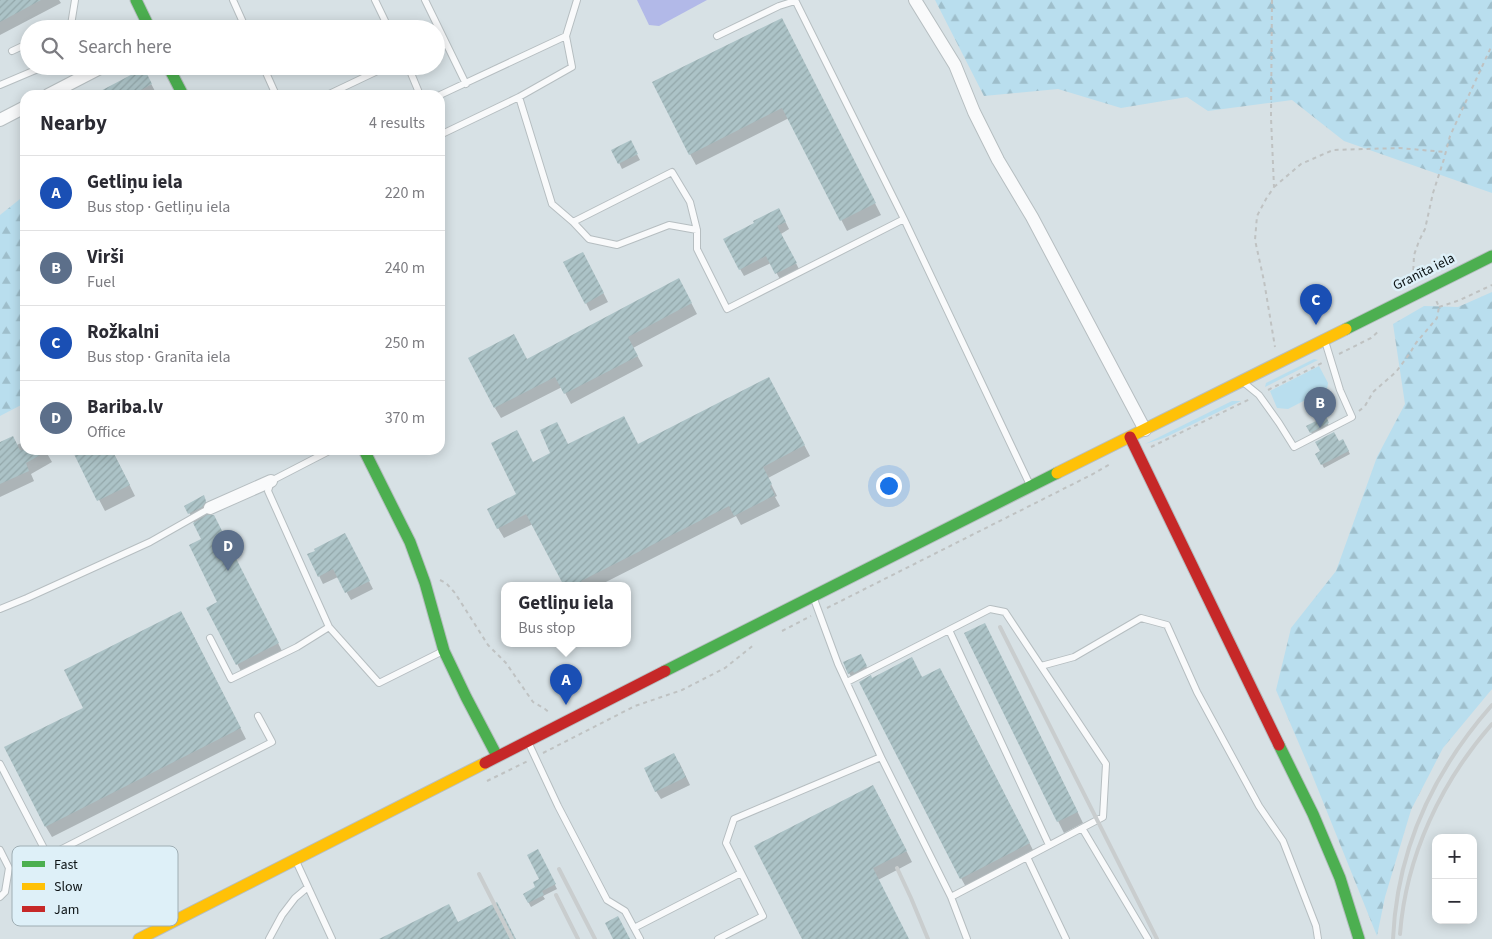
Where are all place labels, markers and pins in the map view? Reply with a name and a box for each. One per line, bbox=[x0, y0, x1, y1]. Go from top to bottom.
pin: C bbox=[1300, 284, 1332, 325]
pin: B bbox=[1304, 387, 1336, 428]
pin: D bbox=[212, 530, 244, 571]
pin: A bbox=[550, 664, 582, 705]

